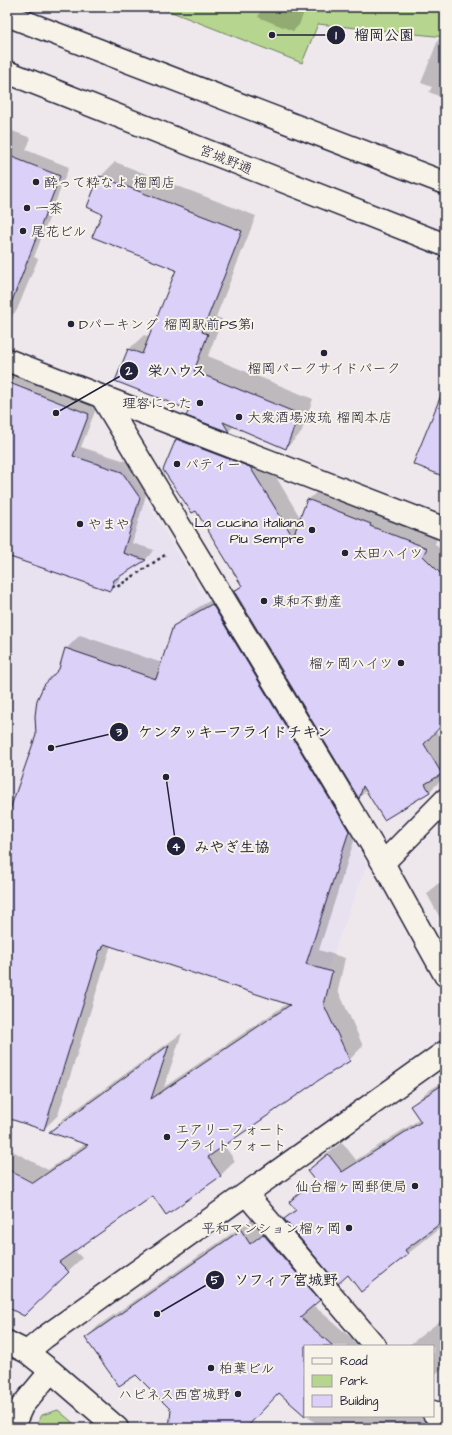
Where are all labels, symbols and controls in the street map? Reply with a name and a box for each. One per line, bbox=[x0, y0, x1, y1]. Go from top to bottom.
callout: 榴岡公園 bbox=[326, 22, 422, 49]
text: 榴岡公園 bbox=[354, 25, 414, 46]
text: 1 bbox=[335, 27, 337, 44]
street label: 宮城野通 bbox=[196, 140, 255, 180]
place label: 酔って粋なよ 榴岡店 bbox=[44, 173, 176, 193]
marker: 酔って粋なよ 榴岡店 bbox=[31, 177, 41, 187]
place label: 一茶 bbox=[35, 199, 63, 219]
marker: 一茶 bbox=[22, 203, 32, 213]
place label: 尾花ビル bbox=[31, 222, 87, 242]
marker: 尾花ビル bbox=[18, 226, 28, 236]
place label: Dパーキング 榴岡駅前PS第1 bbox=[79, 315, 254, 335]
marker: Dパーキング 榴岡駅前PS第1 bbox=[66, 319, 76, 329]
marker: 榴岡パークサイドパーク bbox=[319, 348, 329, 358]
callout: 栄ハウス bbox=[119, 357, 215, 384]
place label: 榴岡パークサイドパーク bbox=[247, 359, 401, 379]
text: 栄ハウス bbox=[147, 361, 207, 382]
text: 2 bbox=[125, 363, 133, 380]
place label: 理容にった bbox=[122, 394, 192, 414]
marker: 理容にった bbox=[195, 398, 205, 408]
place label: 大衆酒場波琉 榴岡本店 bbox=[247, 408, 393, 428]
marker: 大衆酒場波琉 榴岡本店 bbox=[234, 412, 244, 422]
place label: パティー bbox=[185, 455, 241, 475]
marker: パティー bbox=[172, 459, 182, 469]
place label: La cucina italiana Piu Sempre bbox=[194, 513, 304, 549]
place label: やまや bbox=[88, 515, 130, 535]
marker: やまや bbox=[75, 519, 85, 529]
marker: La cucina italiana Piu Sempre bbox=[307, 525, 317, 535]
place label: 太田ハイツ bbox=[353, 544, 423, 564]
marker: 太田ハイツ bbox=[340, 548, 350, 558]
place label: 東和不動産 bbox=[272, 592, 342, 612]
marker: 東和不動産 bbox=[259, 596, 269, 606]
place label: 榴ヶ岡ハイツ bbox=[309, 654, 393, 674]
marker: 榴ヶ岡ハイツ bbox=[396, 658, 406, 668]
callout: ケンタッキーフライドチキン bbox=[109, 718, 340, 745]
text: ケンタッキーフライドチキン bbox=[138, 722, 332, 743]
text: 3 bbox=[115, 724, 123, 741]
callout: みやぎ生協 bbox=[166, 833, 277, 860]
text: みやぎ生協 bbox=[194, 837, 270, 858]
text: 4 bbox=[172, 839, 181, 856]
place label: エアリーフォート ブライトフォート bbox=[175, 1120, 286, 1156]
marker: エアリーフォート ブライトフォート bbox=[162, 1132, 172, 1142]
place label: 仙台榴ヶ岡郵便局 bbox=[295, 1177, 407, 1197]
marker: 仙台榴ヶ岡郵便局 bbox=[410, 1181, 420, 1191]
place label: 平和マンション榴ヶ岡 bbox=[202, 1219, 341, 1239]
marker: 平和マンション榴ヶ岡 bbox=[344, 1223, 354, 1233]
callout: ソフィア宮城野 bbox=[205, 1266, 346, 1293]
text: ソフィア宮城野 bbox=[234, 1270, 338, 1291]
text: 5 bbox=[211, 1272, 220, 1289]
legend bbox=[304, 1345, 434, 1417]
text: Road bbox=[340, 1353, 368, 1370]
place label: 柏葉ビル bbox=[219, 1359, 275, 1379]
marker: 柏葉ビル bbox=[206, 1363, 216, 1373]
text: Park bbox=[340, 1373, 368, 1390]
place label: ハピネス西宮城野 bbox=[118, 1385, 230, 1405]
marker: ハピネス西宮城野 bbox=[233, 1389, 243, 1399]
text: Building bbox=[340, 1393, 378, 1411]

